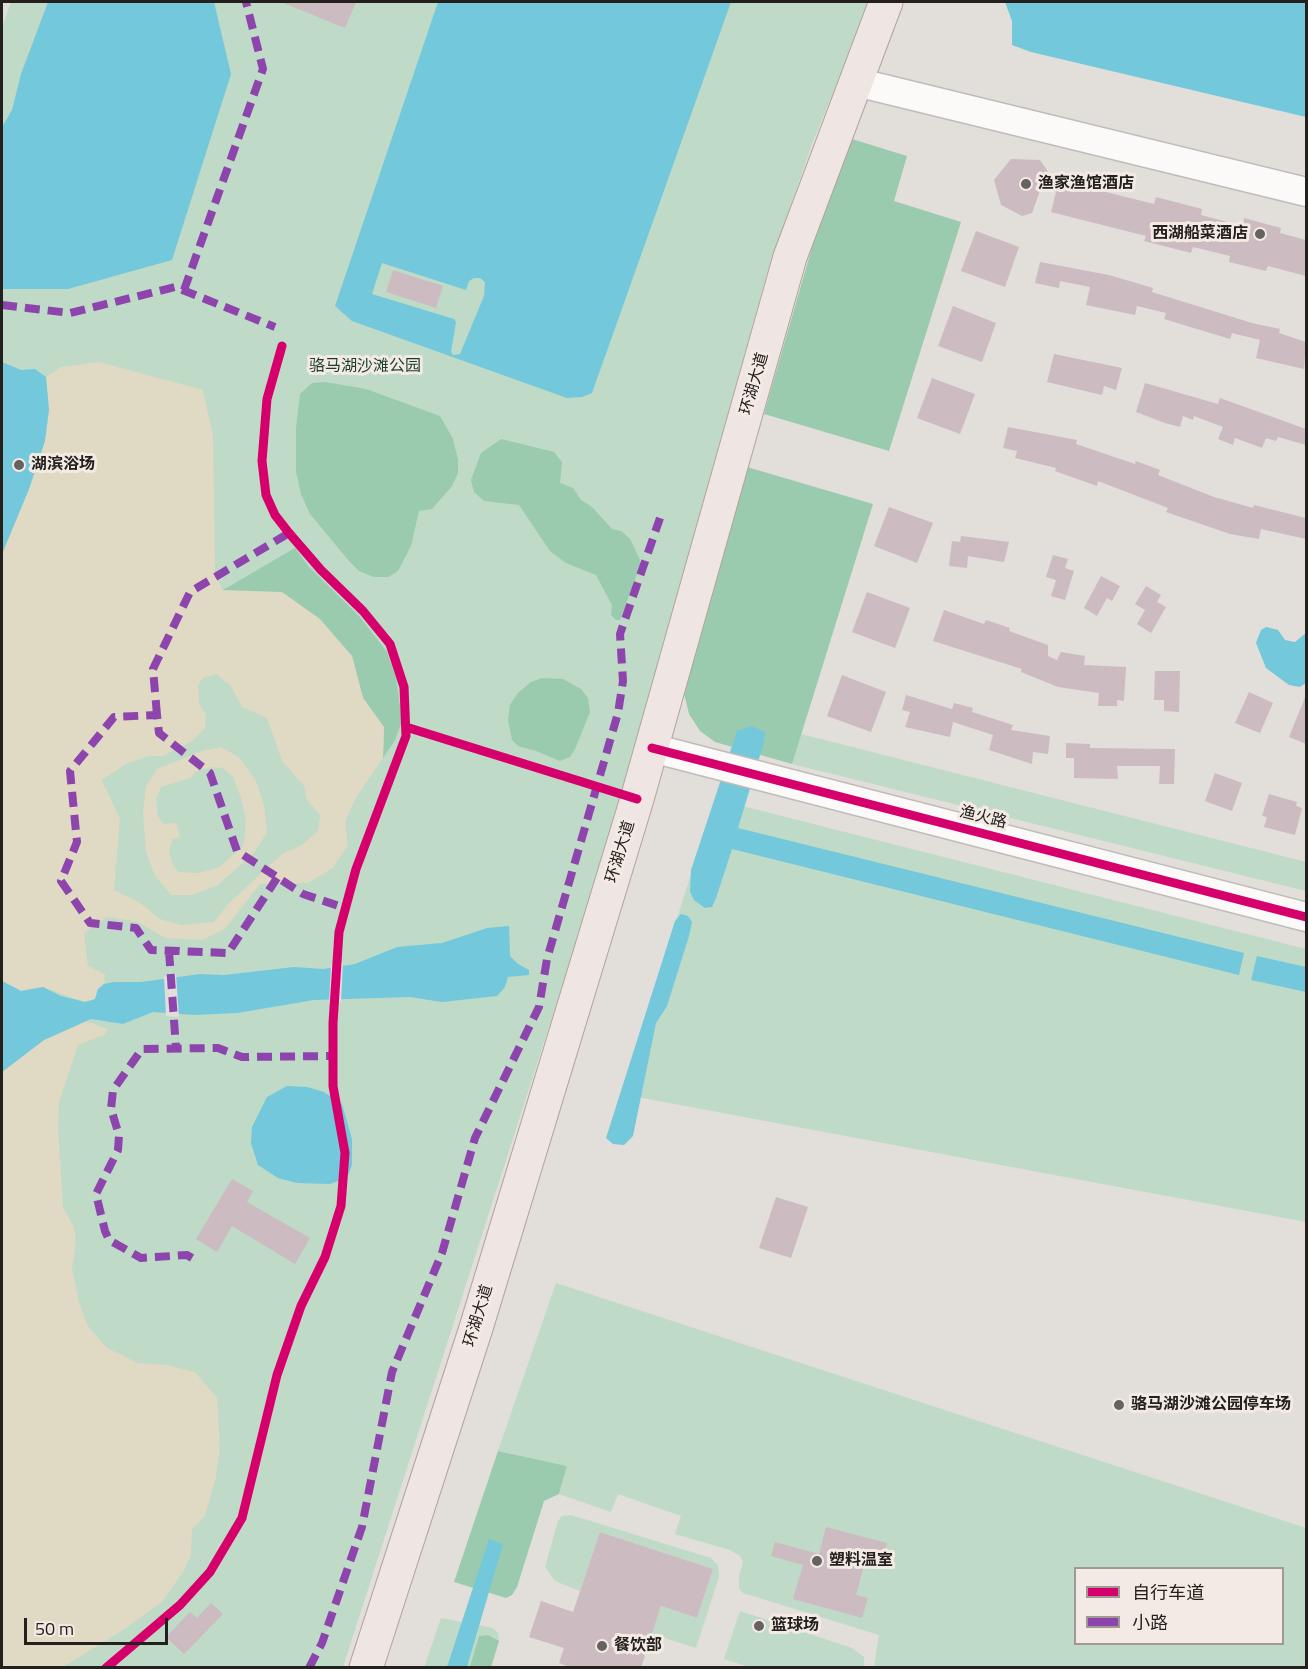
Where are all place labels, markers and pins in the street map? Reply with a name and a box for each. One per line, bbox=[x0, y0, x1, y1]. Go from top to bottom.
place label: 渔家渔馆酒店 bbox=[1038, 174, 1134, 194]
marker: 渔家渔馆酒店 bbox=[1019, 177, 1033, 191]
place label: 西湖船菜酒店 bbox=[1152, 224, 1248, 244]
marker: 西湖船菜酒店 bbox=[1253, 227, 1267, 241]
place label: 湖滨浴场 bbox=[31, 455, 95, 475]
marker: 湖滨浴场 bbox=[12, 458, 26, 472]
place label: 骆马湖沙滩公园停车场 bbox=[1131, 1395, 1291, 1415]
marker: 骆马湖沙滩公园停车场 bbox=[1112, 1398, 1126, 1412]
place label: 塑料温室 bbox=[829, 1551, 893, 1571]
marker: 塑料温室 bbox=[810, 1554, 824, 1568]
place label: 篮球场 bbox=[771, 1616, 819, 1636]
marker: 篮球场 bbox=[752, 1619, 766, 1633]
place label: 餐饮部 bbox=[614, 1636, 662, 1656]
marker: 餐饮部 bbox=[595, 1639, 609, 1653]

